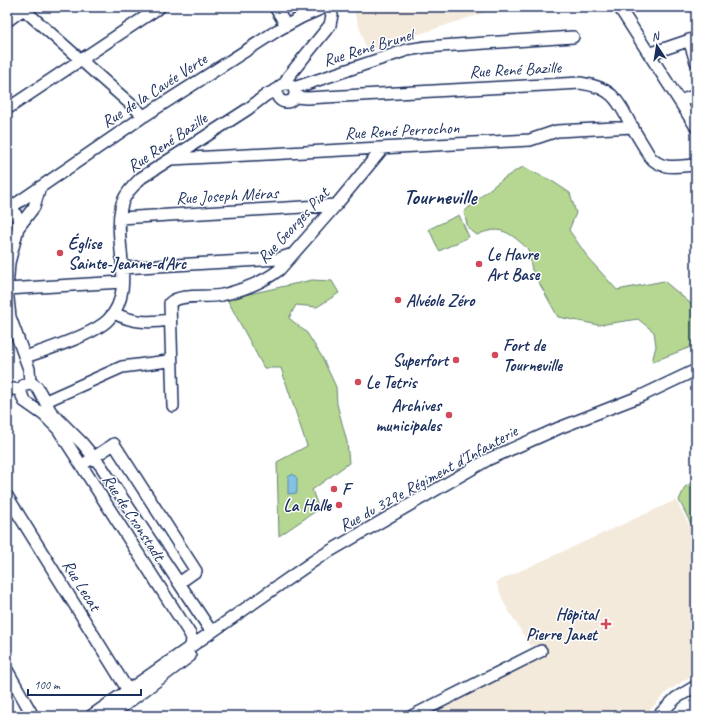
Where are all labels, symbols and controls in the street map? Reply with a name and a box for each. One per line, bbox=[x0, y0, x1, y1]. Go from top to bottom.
street label: Rue René Brunel bbox=[321, 23, 419, 71]
north arrow bbox=[637, 26, 677, 66]
text: N bbox=[650, 28, 662, 44]
street label: Rue de la Cavée Verte bbox=[98, 48, 212, 132]
street label: Rue René Bazille bbox=[469, 57, 563, 82]
street label: Rue René Bazille bbox=[123, 107, 212, 177]
street label: Rue René Perrochon bbox=[344, 117, 460, 144]
street label: Rue Georges Piat bbox=[253, 181, 335, 268]
street label: Rue Joseph Méras bbox=[175, 182, 280, 209]
district label: Tourneville bbox=[404, 184, 478, 210]
place label: Église Sainte-Jeanne-d'Arc bbox=[68, 233, 187, 274]
place label: Le Havre Art Base bbox=[487, 244, 541, 285]
marker: Église Sainte-Jeanne-d'Arc bbox=[55, 248, 65, 258]
marker: Le Havre Art Base bbox=[474, 259, 484, 269]
place label: Alvéole Zéro bbox=[406, 290, 476, 311]
marker: Alvéole Zéro bbox=[393, 295, 403, 305]
place label: Fort de Tourneville bbox=[503, 335, 563, 376]
place label: Superfort bbox=[392, 350, 450, 371]
marker: Fort de Tourneville bbox=[490, 350, 500, 360]
marker: Superfort bbox=[451, 355, 461, 365]
place label: Le Tetris bbox=[366, 372, 419, 393]
marker: Le Tetris bbox=[353, 377, 363, 387]
place label: Archives municipales bbox=[375, 395, 443, 436]
marker: Archives municipales bbox=[444, 410, 454, 420]
street label: Rue du 329e Régiment d'Infanterie bbox=[335, 420, 522, 536]
street label: Rue de Cronstadt bbox=[98, 470, 171, 567]
place label: F bbox=[342, 479, 354, 500]
marker: F bbox=[329, 484, 339, 494]
place label: La Halle bbox=[284, 495, 332, 516]
marker: La Halle bbox=[334, 500, 344, 510]
street label: Rue Lecat bbox=[58, 556, 107, 617]
place label: Hôpital Pierre Janet bbox=[526, 604, 600, 645]
marker: Hôpital Pierre Janet bbox=[600, 618, 612, 630]
scale bar bbox=[28, 671, 141, 697]
text: 100 m bbox=[34, 677, 61, 693]

